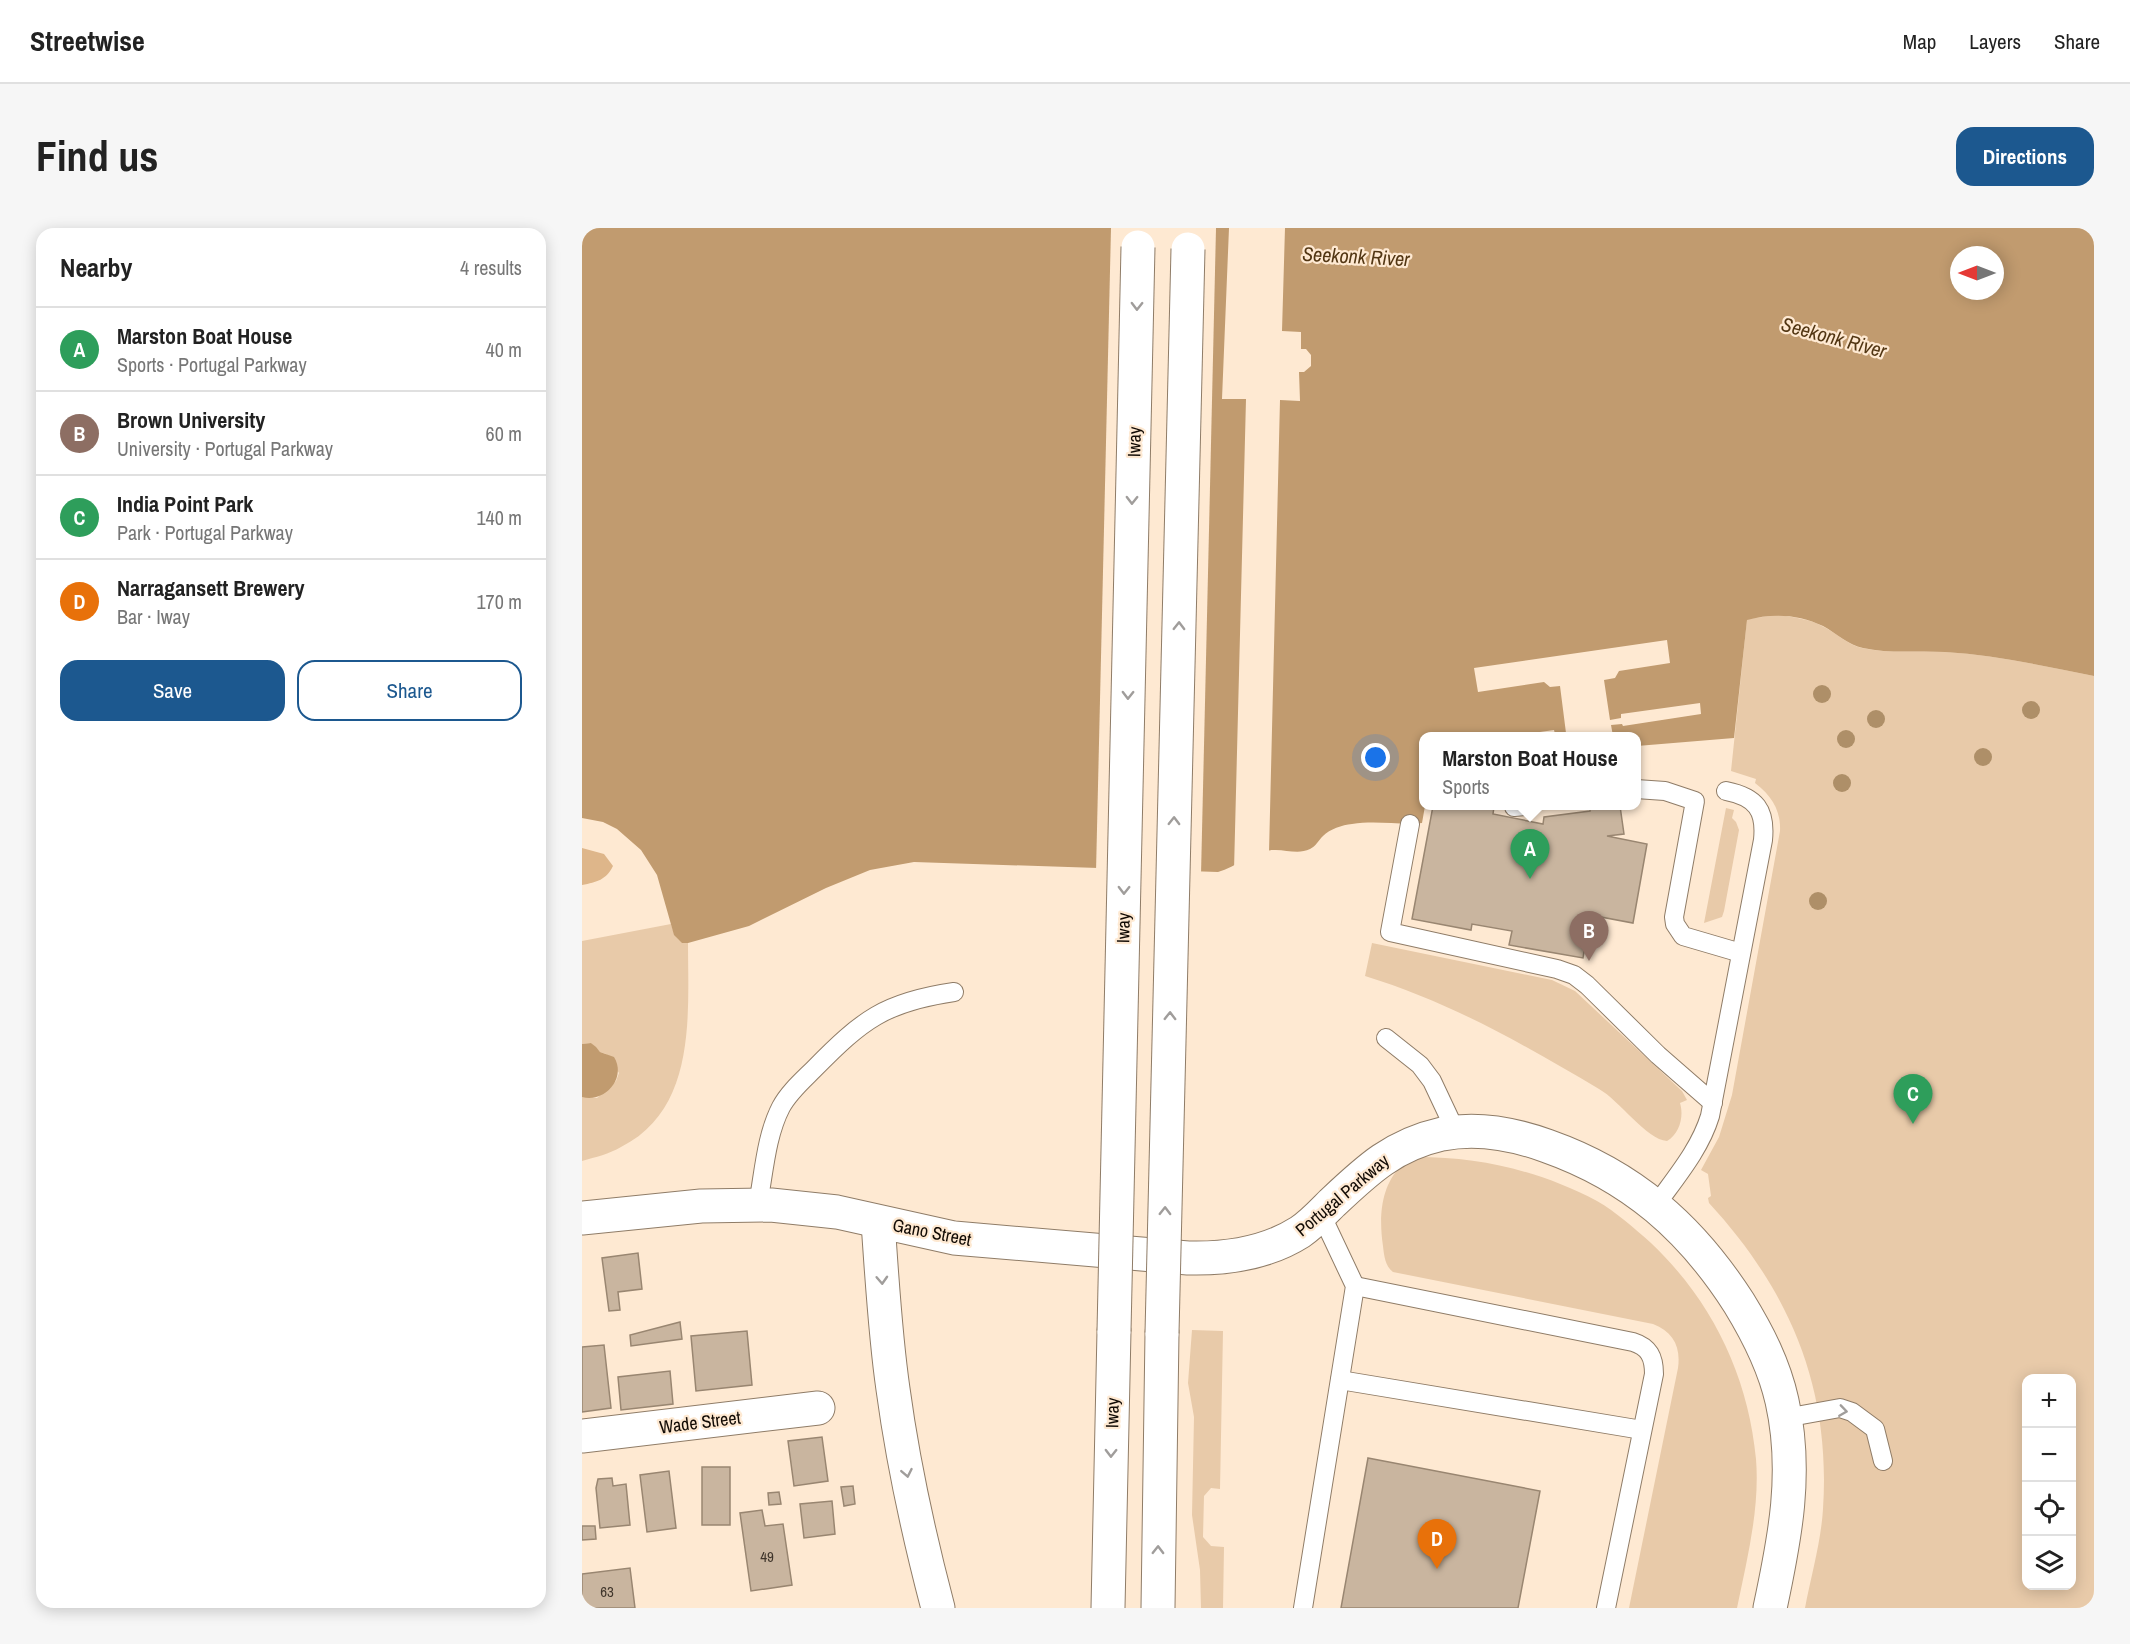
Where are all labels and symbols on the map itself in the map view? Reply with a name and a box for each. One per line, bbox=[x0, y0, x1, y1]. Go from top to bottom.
water label: Seekonk River bbox=[1302, 240, 1411, 272]
north arrow bbox=[1950, 246, 2004, 300]
one-way arrow bbox=[1130, 301, 1143, 310]
water label: Seekonk River bbox=[1779, 310, 1890, 364]
street label: Iway bbox=[1121, 426, 1147, 457]
one-way arrow bbox=[1126, 496, 1139, 505]
one-way arrow bbox=[1172, 622, 1185, 631]
one-way arrow bbox=[1122, 691, 1134, 700]
your location bbox=[1361, 743, 1390, 772]
one-way arrow bbox=[1168, 817, 1180, 826]
pin: A bbox=[1510, 830, 1550, 879]
one-way arrow bbox=[1117, 886, 1130, 895]
street label: Iway bbox=[1110, 912, 1136, 943]
pin: B bbox=[1570, 912, 1608, 961]
one-way arrow bbox=[1163, 1012, 1176, 1021]
pin: C bbox=[1894, 1074, 1932, 1124]
street label: Portugal Parkway bbox=[1290, 1148, 1395, 1242]
one-way arrow bbox=[1159, 1207, 1171, 1216]
street label: Gano Street bbox=[891, 1212, 973, 1252]
one-way arrow bbox=[875, 1275, 888, 1284]
street label: Iway bbox=[1099, 1397, 1125, 1428]
one-way arrow bbox=[1838, 1404, 1848, 1416]
street label: Wade Street bbox=[658, 1405, 742, 1439]
one-way arrow bbox=[1105, 1448, 1118, 1457]
one-way arrow bbox=[900, 1468, 913, 1478]
pin: D bbox=[1418, 1520, 1456, 1569]
one-way arrow bbox=[1152, 1545, 1164, 1554]
house number: 49 bbox=[760, 1546, 774, 1567]
house number: 63 bbox=[600, 1581, 614, 1602]

